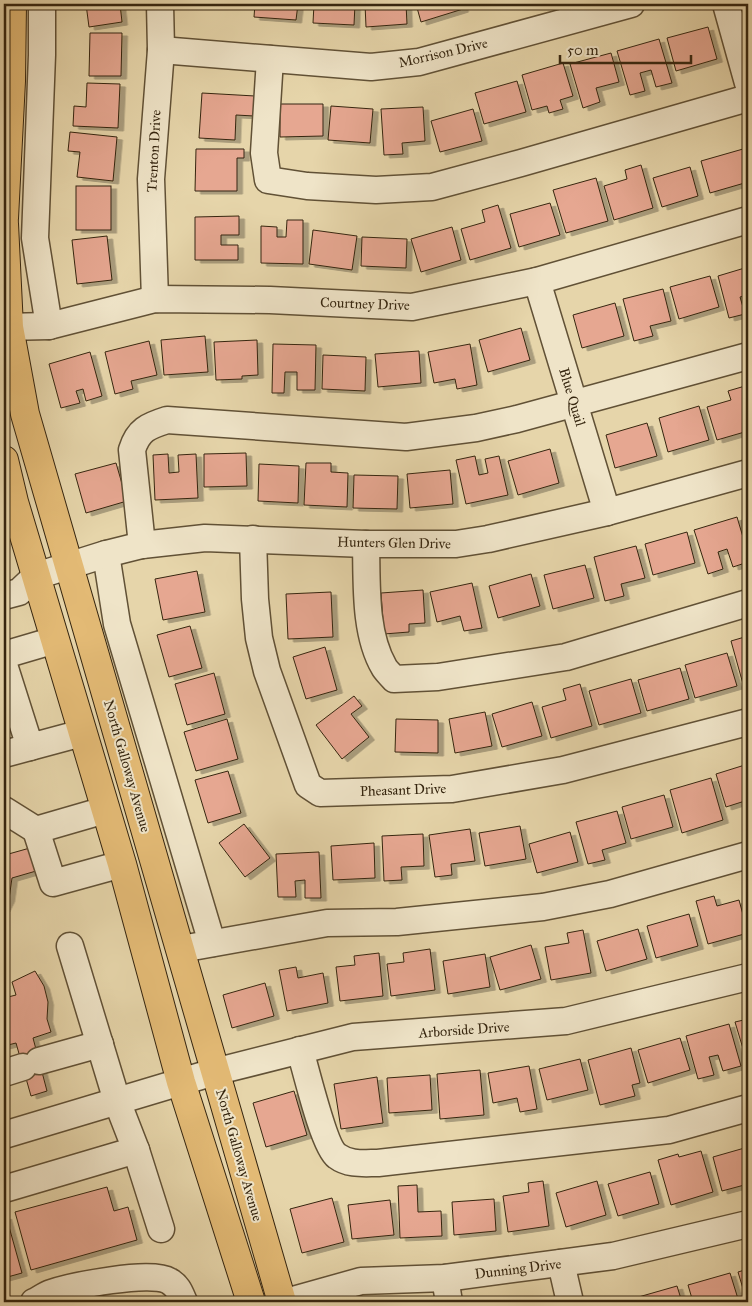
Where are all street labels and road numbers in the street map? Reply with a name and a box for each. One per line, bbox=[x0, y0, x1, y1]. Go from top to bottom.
street label: Morrison Drive bbox=[397, 34, 489, 72]
street label: Trenton Drive bbox=[143, 109, 165, 193]
street label: Courtney Drive bbox=[320, 294, 410, 314]
street label: Blue Quail bbox=[555, 366, 589, 428]
street label: Hunters Glen Drive bbox=[337, 534, 451, 552]
street label: North Galloway Avenue bbox=[100, 698, 154, 834]
street label: Pheasant Drive bbox=[360, 780, 447, 800]
street label: Arborside Drive bbox=[417, 1018, 510, 1042]
street label: North Galloway Avenue bbox=[212, 1087, 266, 1223]
street label: Dunning Drive bbox=[474, 1255, 562, 1283]

